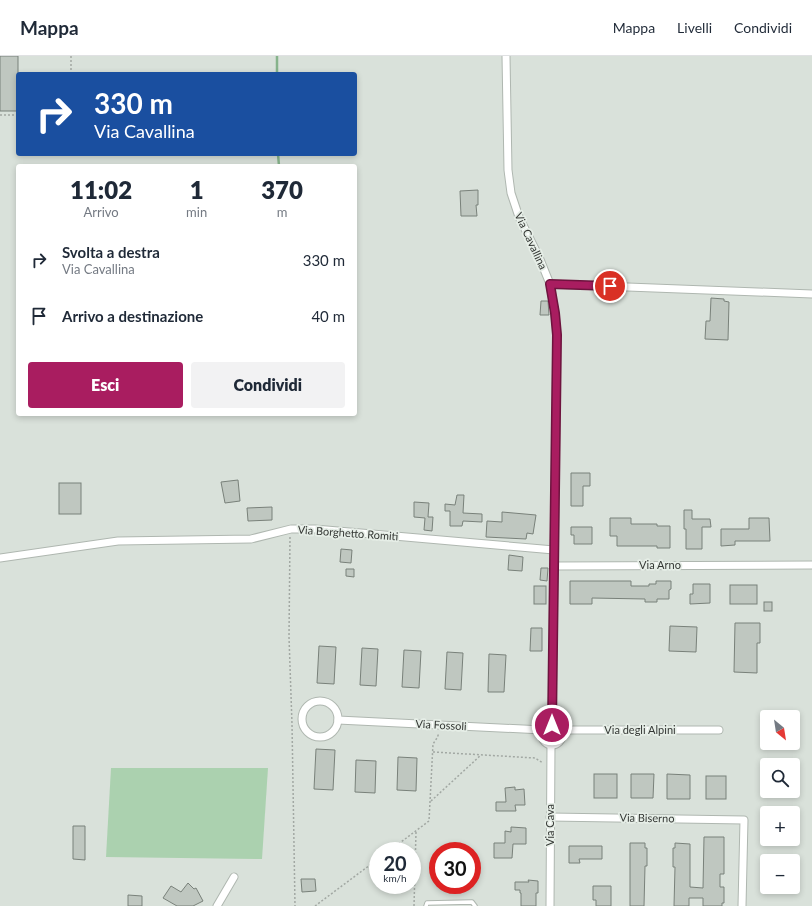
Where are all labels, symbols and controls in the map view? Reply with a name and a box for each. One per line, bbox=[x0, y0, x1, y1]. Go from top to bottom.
text: Mappa bbox=[20, 16, 79, 39]
text: Mappa bbox=[613, 19, 655, 36]
text: Livelli bbox=[677, 19, 712, 36]
text: Condividi bbox=[734, 19, 792, 36]
text: 330 m bbox=[94, 86, 173, 120]
icon: right bbox=[28, 88, 80, 140]
text: Via Cavallina bbox=[94, 120, 195, 142]
text: 11:02 bbox=[70, 175, 132, 204]
text: 1 bbox=[190, 175, 204, 204]
text: 370 bbox=[261, 175, 303, 204]
text: Arrivo bbox=[83, 204, 119, 220]
text: min bbox=[186, 204, 207, 220]
text: m bbox=[277, 204, 287, 220]
street label: Via Cavallina bbox=[513, 210, 550, 271]
text: Svolta a destra bbox=[62, 243, 160, 261]
icon: right bbox=[28, 249, 50, 271]
text: 330 m bbox=[303, 251, 345, 269]
text: Via Cavallina bbox=[62, 261, 135, 277]
pin bbox=[593, 269, 627, 303]
icon: arrive bbox=[599, 275, 621, 297]
icon: arrive bbox=[28, 305, 50, 327]
text: Arrivo a destinazione bbox=[62, 307, 203, 325]
text: 40 m bbox=[311, 307, 345, 325]
button: Esci bbox=[28, 362, 183, 408]
button: Condividi bbox=[191, 362, 345, 408]
street label: Via Borghetto Romiti bbox=[297, 522, 399, 543]
street label: Via Arno bbox=[639, 558, 681, 571]
position arrow bbox=[531, 704, 573, 746]
north arrow bbox=[760, 710, 800, 750]
map controls bbox=[760, 710, 800, 894]
street label: Via Fossoli bbox=[415, 717, 467, 732]
street label: Via degli Alpini bbox=[604, 723, 676, 736]
button: search bbox=[760, 758, 800, 798]
street label: Via Cava bbox=[543, 804, 556, 846]
button: + bbox=[760, 806, 800, 846]
street label: Via Biserno bbox=[619, 811, 675, 824]
speed limit sign: 30 bbox=[429, 842, 481, 894]
text: 20 bbox=[383, 851, 407, 875]
button: − bbox=[760, 854, 800, 894]
text: km/h bbox=[383, 872, 407, 884]

